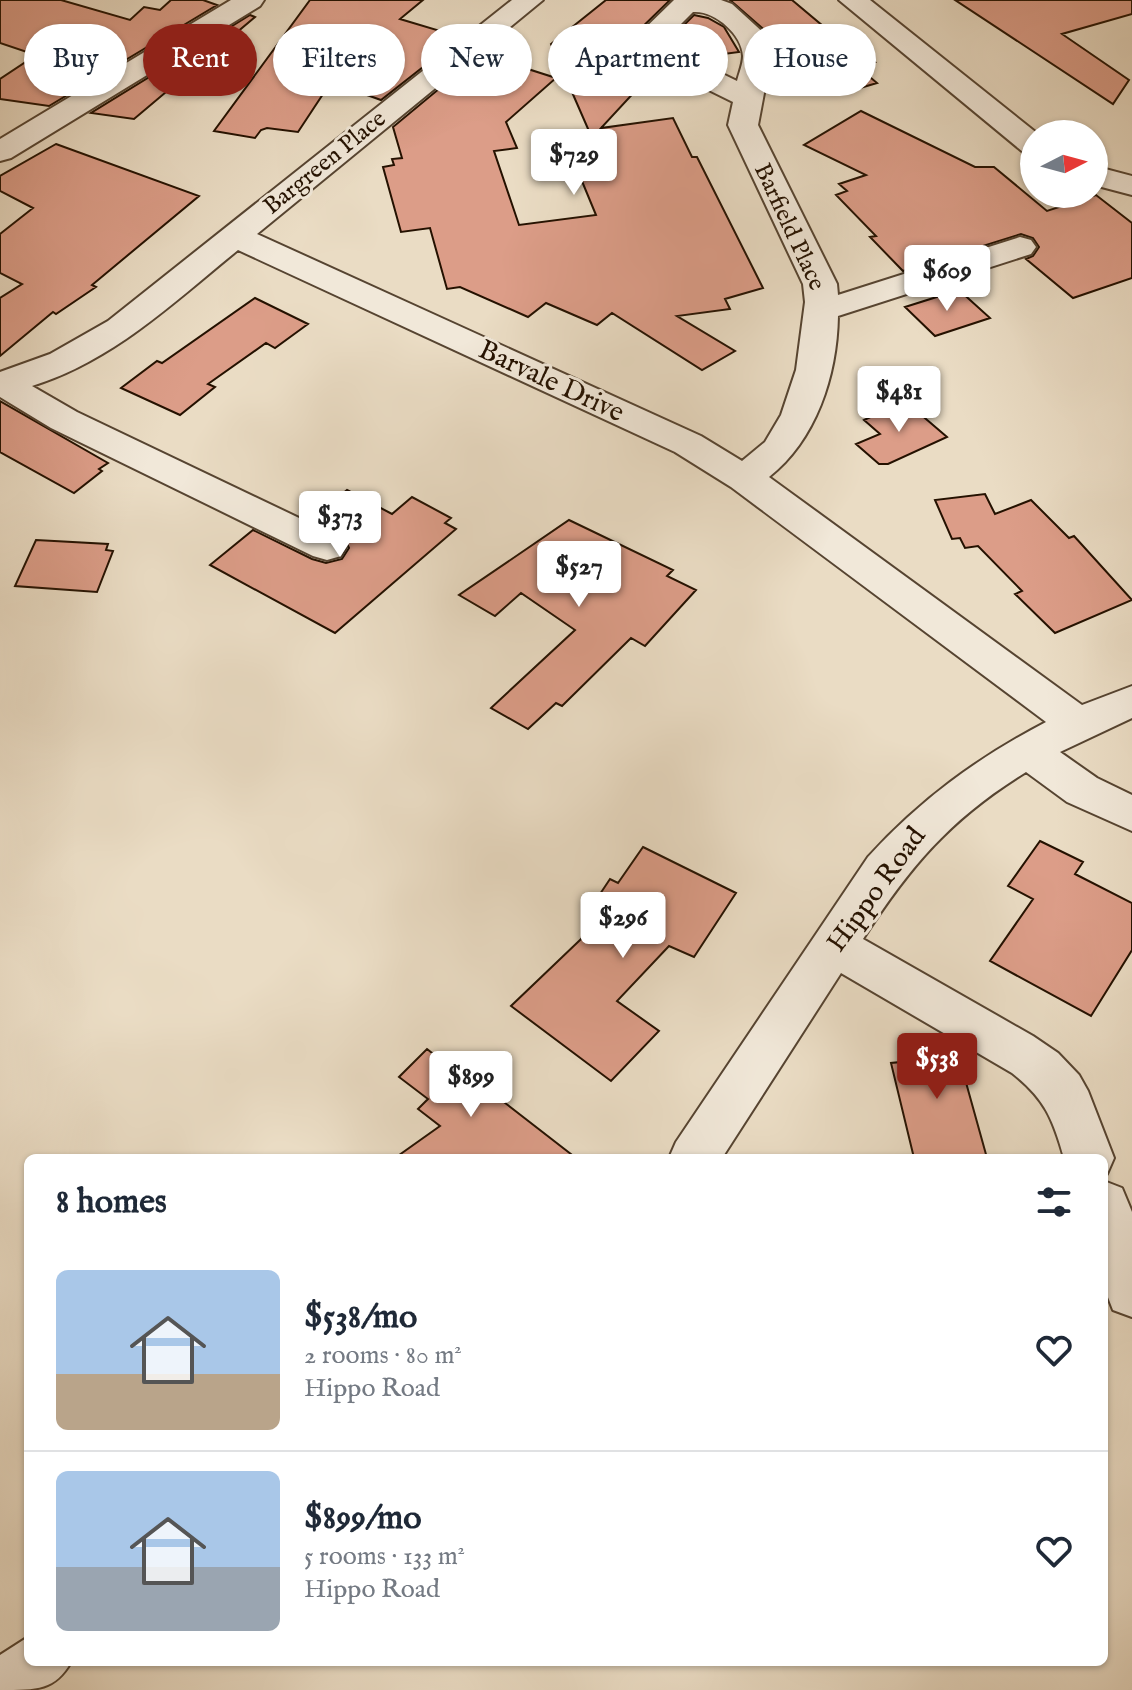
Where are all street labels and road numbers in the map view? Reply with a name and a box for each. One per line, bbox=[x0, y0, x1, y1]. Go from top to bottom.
street label: Bargreen Place bbox=[257, 104, 393, 222]
street label: Barfield Place bbox=[746, 158, 832, 296]
street label: Barvale Drive bbox=[472, 333, 630, 431]
street label: Hippo Road bbox=[820, 820, 934, 959]

